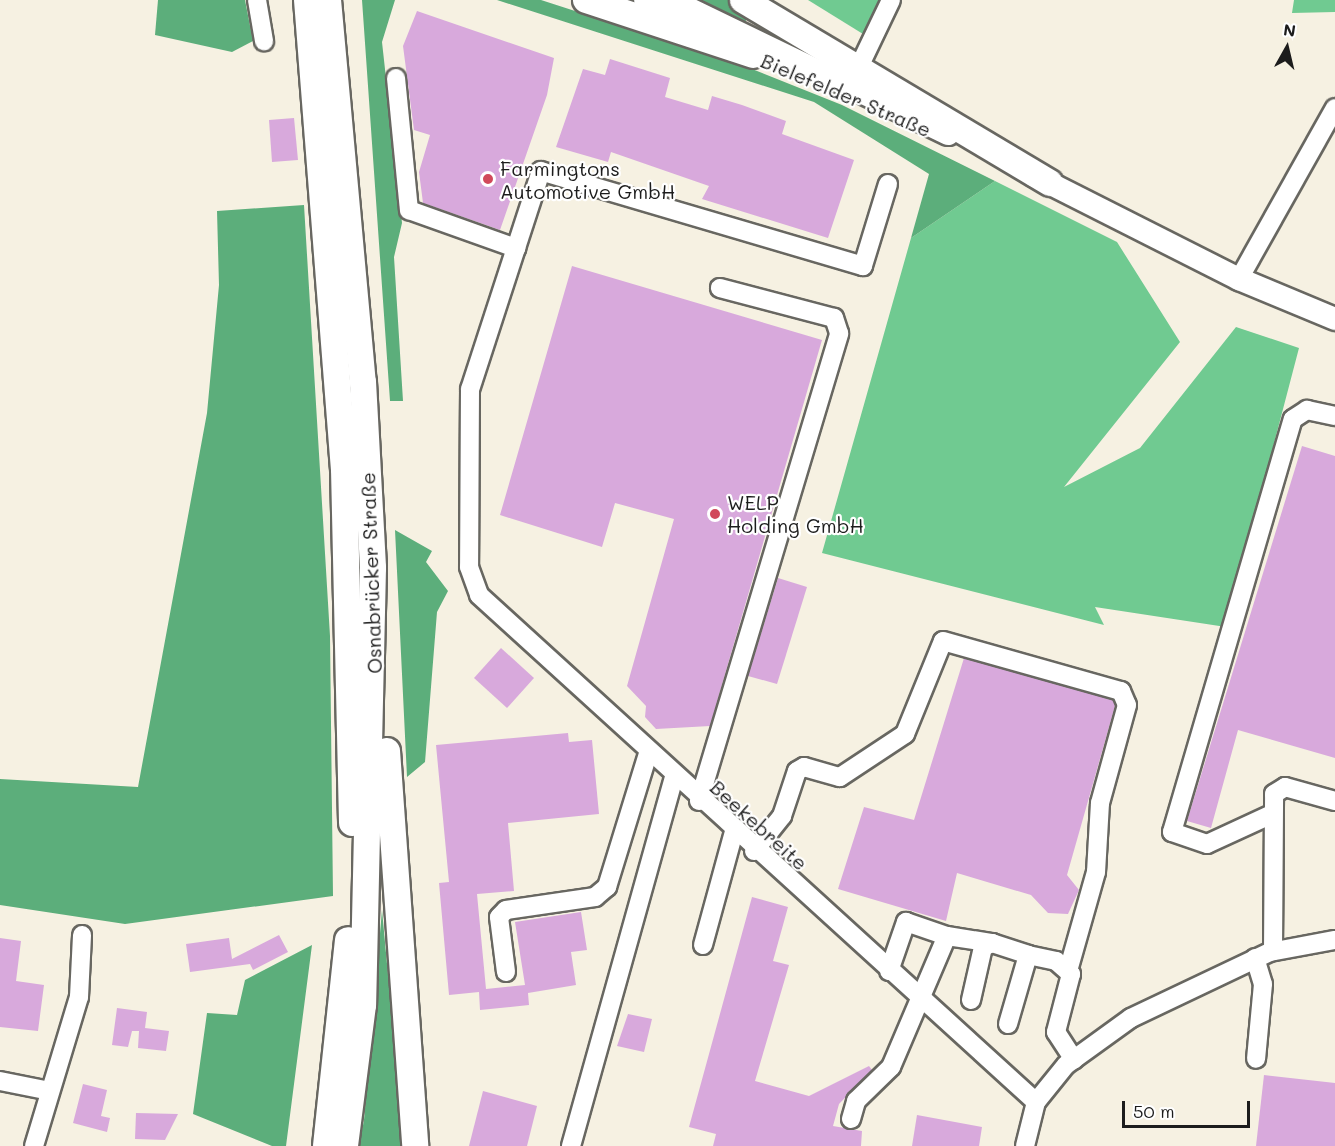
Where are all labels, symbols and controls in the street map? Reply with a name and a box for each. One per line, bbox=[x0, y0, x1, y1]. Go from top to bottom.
north arrow bbox=[1257, 18, 1317, 78]
text: N bbox=[1282, 18, 1297, 41]
street label: Bielefelder Straße bbox=[757, 48, 935, 142]
place label: Farmingtons Automotive GmbH bbox=[500, 156, 675, 203]
marker: Farmingtons Automotive GmbH bbox=[481, 172, 495, 186]
street label: Osnabrücker Straße bbox=[355, 472, 387, 674]
place label: WELP Holding GmbH bbox=[727, 490, 864, 537]
marker: WELP Holding GmbH bbox=[708, 507, 722, 521]
street label: Beekebreite bbox=[705, 775, 813, 875]
scale bar bbox=[1125, 1089, 1252, 1127]
text: 50 m bbox=[1133, 1099, 1175, 1123]

